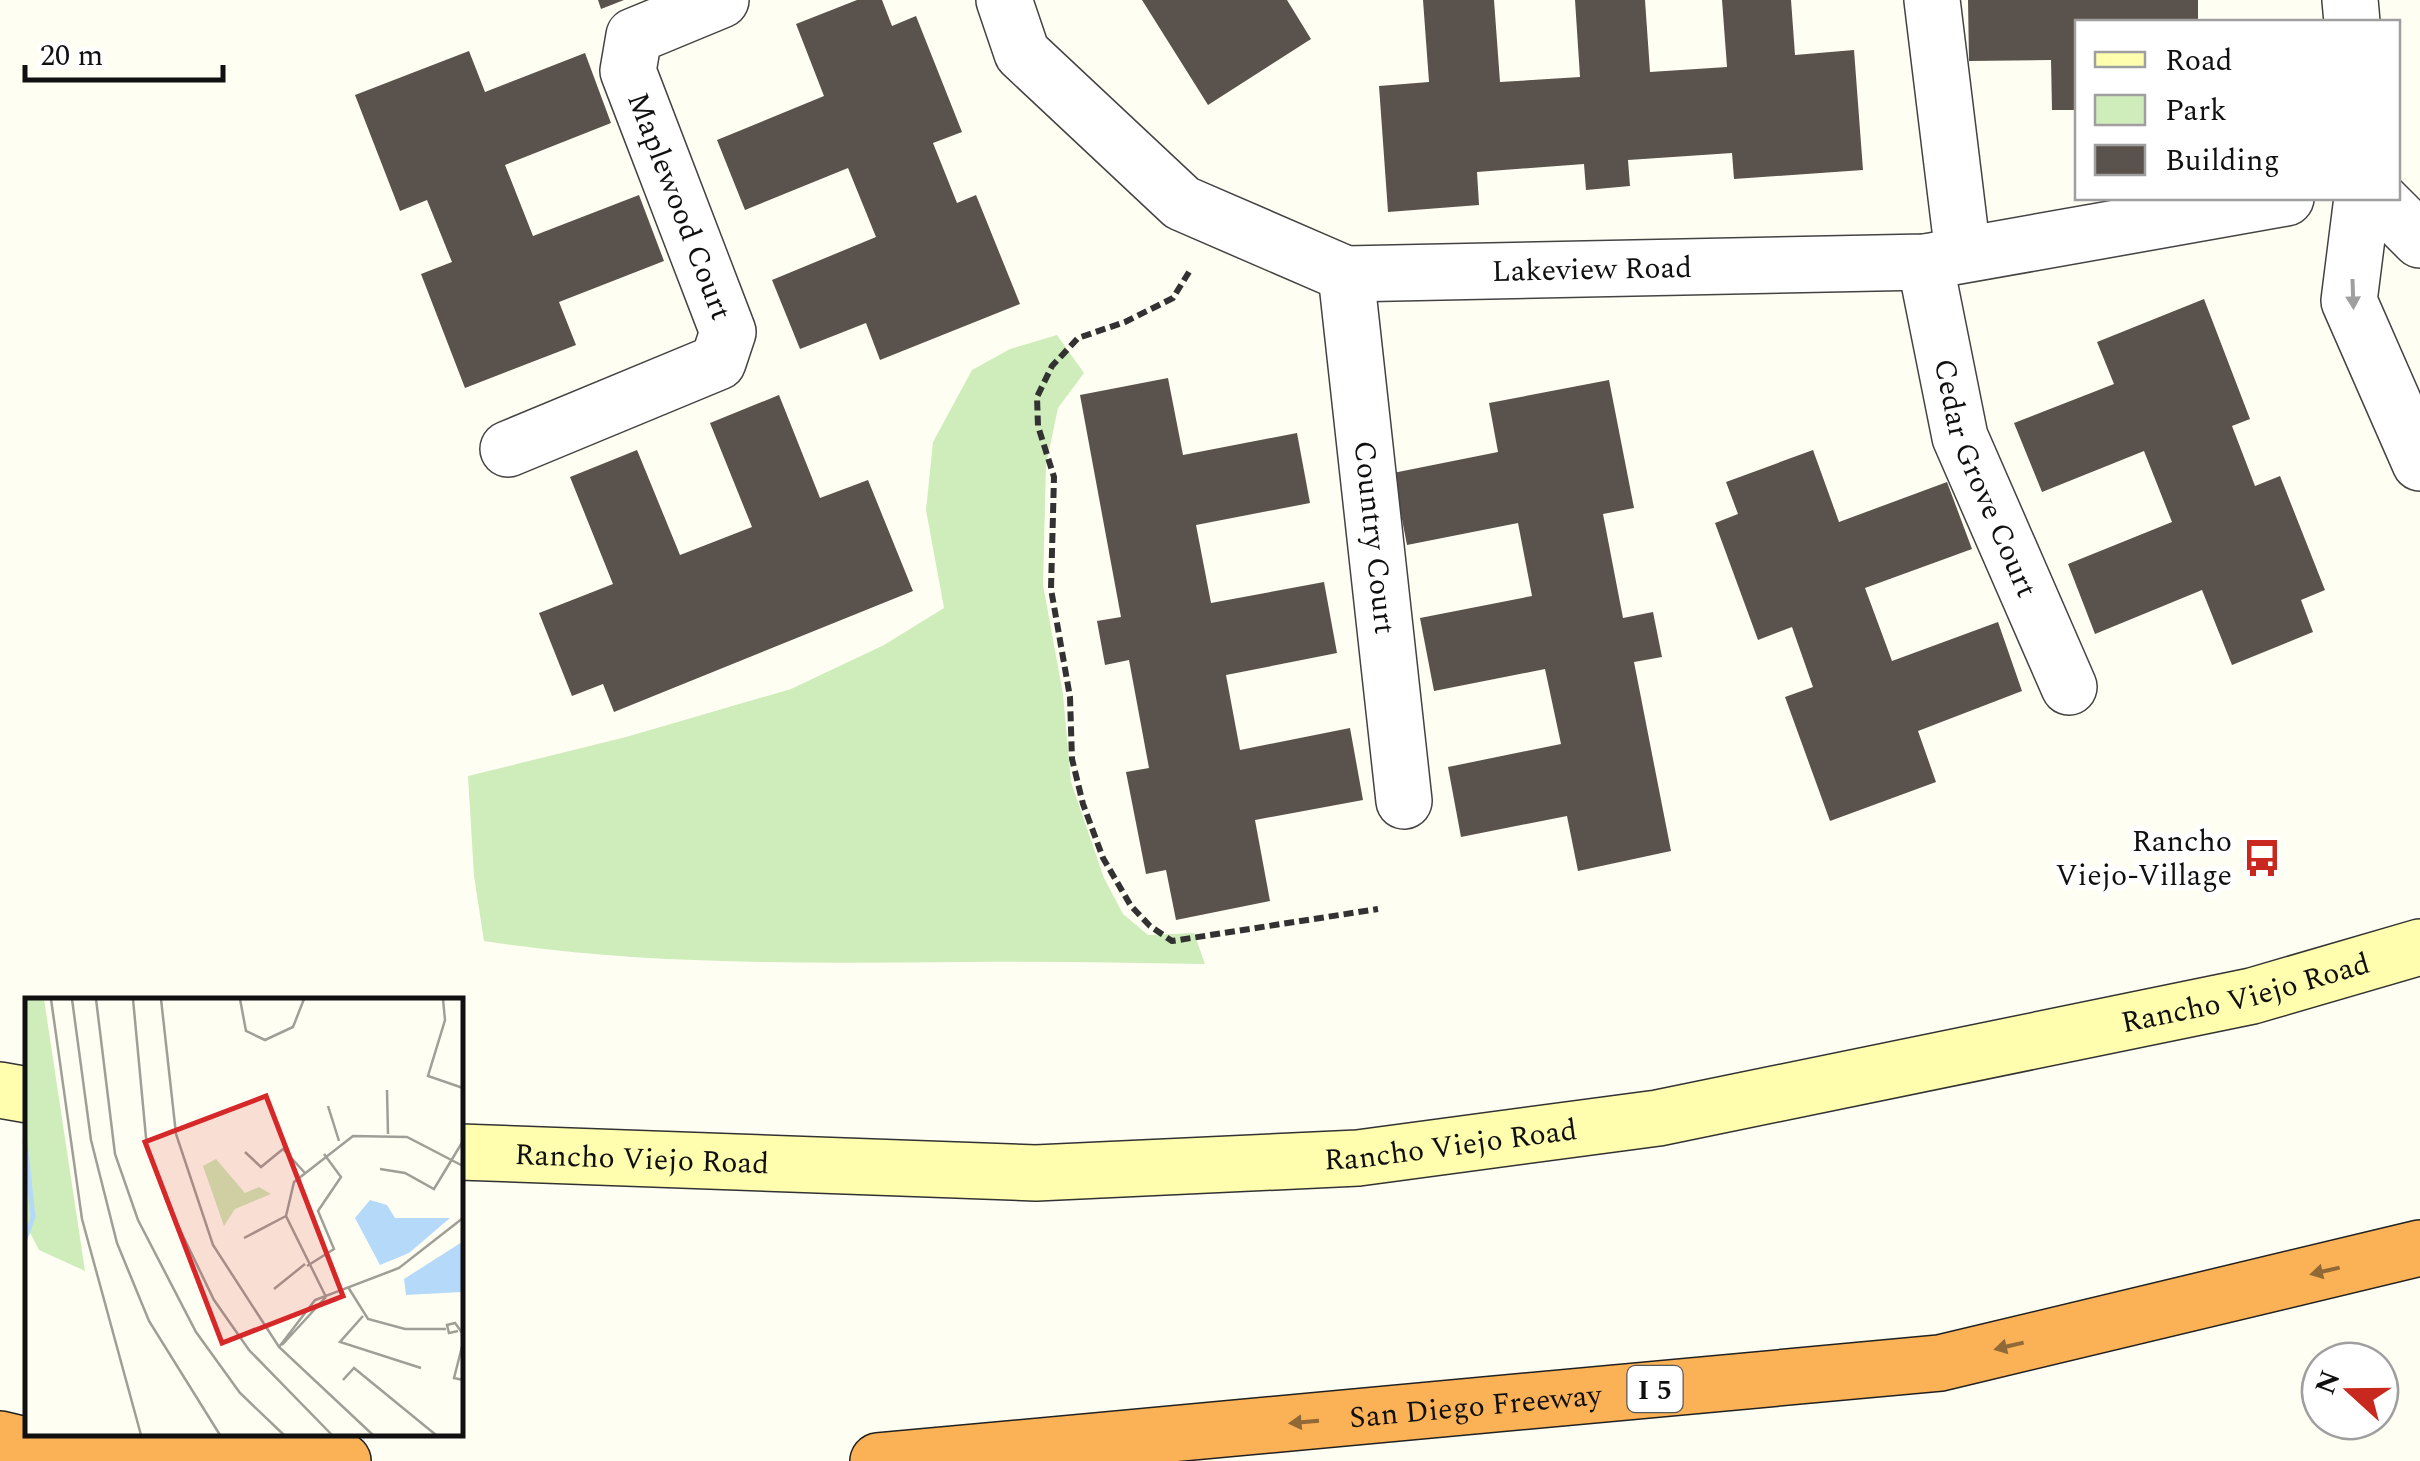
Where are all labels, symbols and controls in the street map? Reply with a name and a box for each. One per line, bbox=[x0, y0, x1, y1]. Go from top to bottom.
scale bar bbox=[25, 20, 222, 82]
legend bbox=[2075, 20, 2400, 200]
text: 20 m bbox=[40, 33, 103, 79]
text: Road bbox=[2165, 38, 2233, 84]
street label: Maplewood Court bbox=[614, 86, 744, 327]
text: Park bbox=[2165, 88, 2227, 134]
text: Building bbox=[2165, 138, 2280, 184]
street label: Lakeview Road bbox=[1491, 245, 1693, 295]
one-way arrow bbox=[2345, 279, 2361, 310]
street label: Cedar Grove Court bbox=[1921, 355, 2049, 605]
street label: Country Court bbox=[1340, 438, 1407, 637]
place label: Rancho Viejo-Village bbox=[2056, 819, 2232, 899]
bus stop icon: Rancho Viejo-Village bbox=[2241, 837, 2283, 879]
street label: Rancho Viejo Road bbox=[2117, 941, 2375, 1046]
inset map bbox=[25, 998, 462, 1436]
street label: Rancho Viejo Road bbox=[1323, 1107, 1580, 1184]
street label: Rancho Viejo Road bbox=[514, 1132, 770, 1187]
one-way arrow bbox=[2309, 1264, 2340, 1279]
one-way arrow bbox=[1993, 1339, 2024, 1355]
north arrow bbox=[2300, 1341, 2400, 1441]
text: N bbox=[2304, 1364, 2352, 1401]
road number: I 5 bbox=[1628, 1366, 1682, 1412]
street label: San Diego Freeway bbox=[1347, 1372, 1605, 1441]
one-way arrow bbox=[1287, 1414, 1319, 1430]

